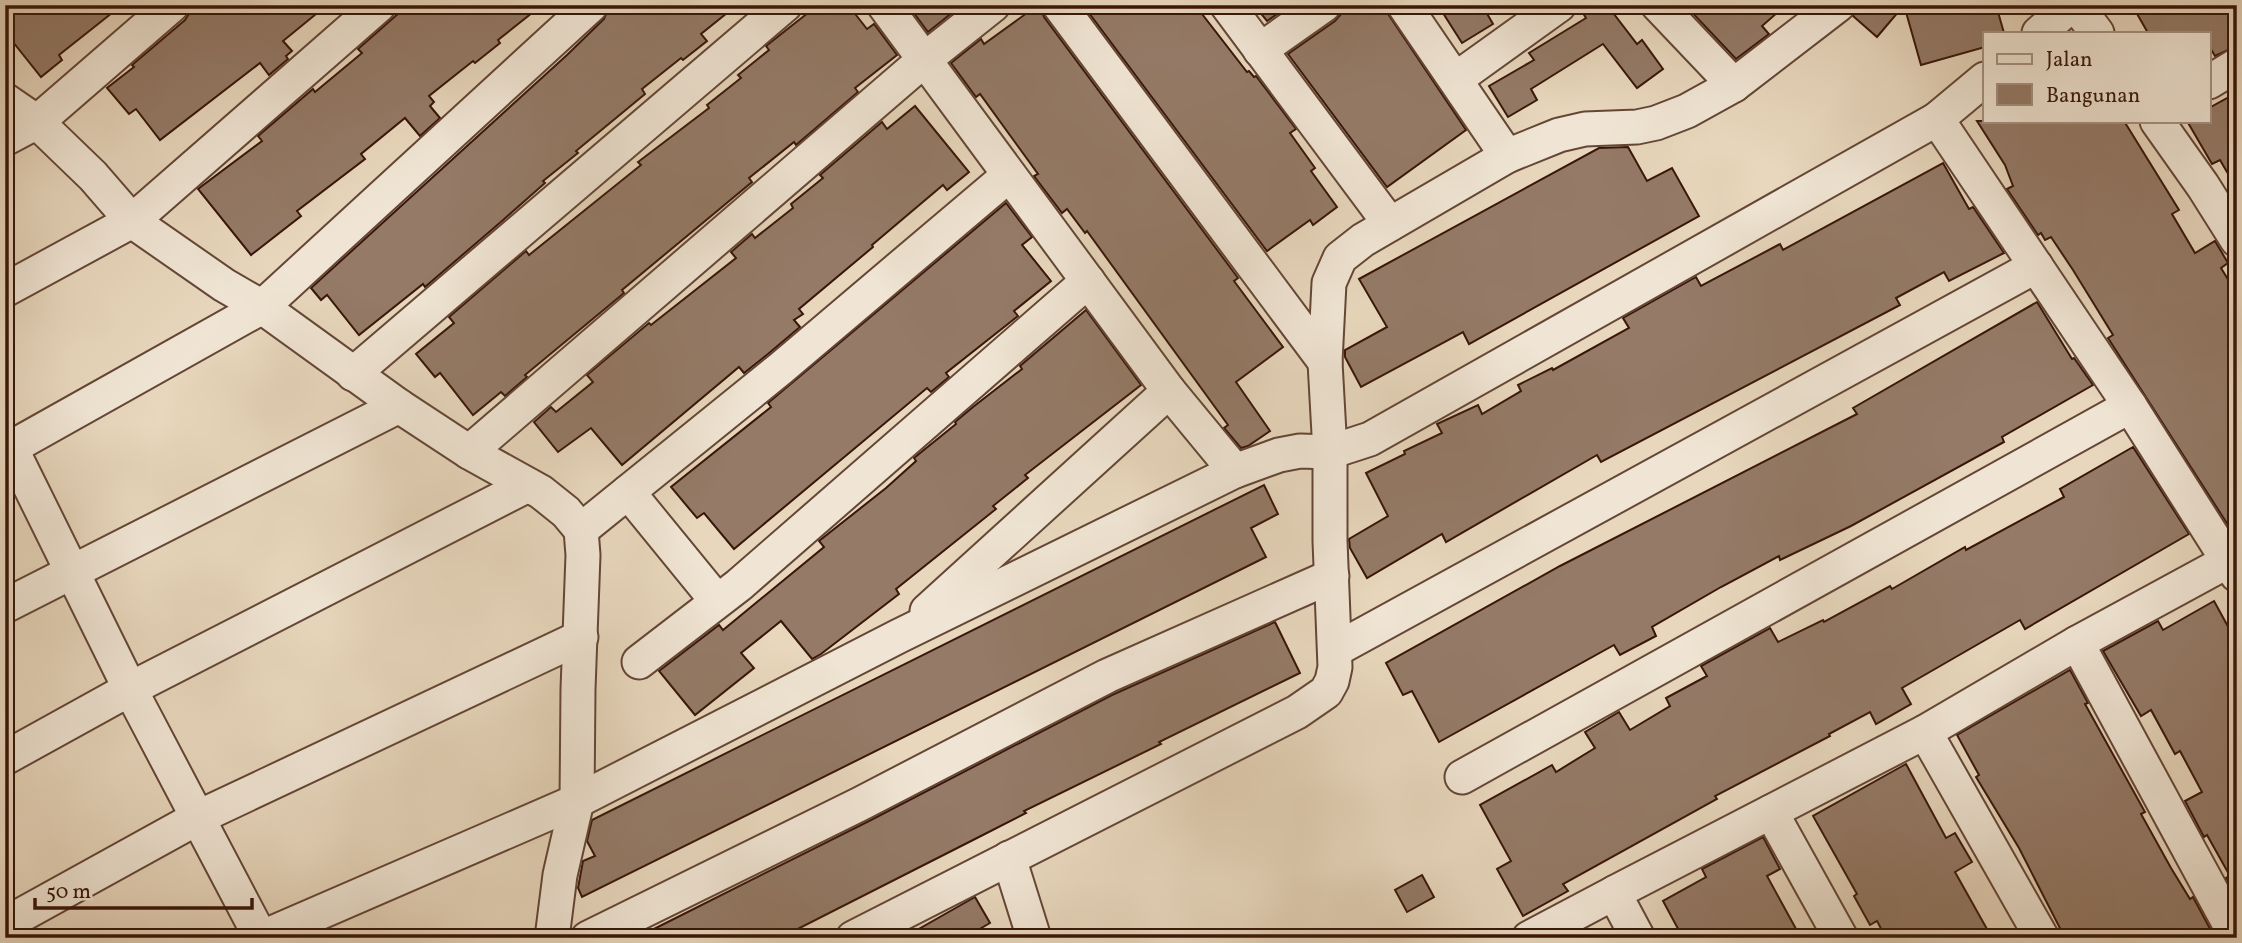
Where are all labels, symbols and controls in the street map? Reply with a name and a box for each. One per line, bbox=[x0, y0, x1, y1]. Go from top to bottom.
legend bbox=[1983, 32, 2210, 122]
text: Jalan bbox=[2046, 46, 2093, 75]
text: Bangunan bbox=[2046, 82, 2140, 111]
scale bar bbox=[35, 866, 252, 910]
text: 50 m bbox=[46, 878, 91, 907]

